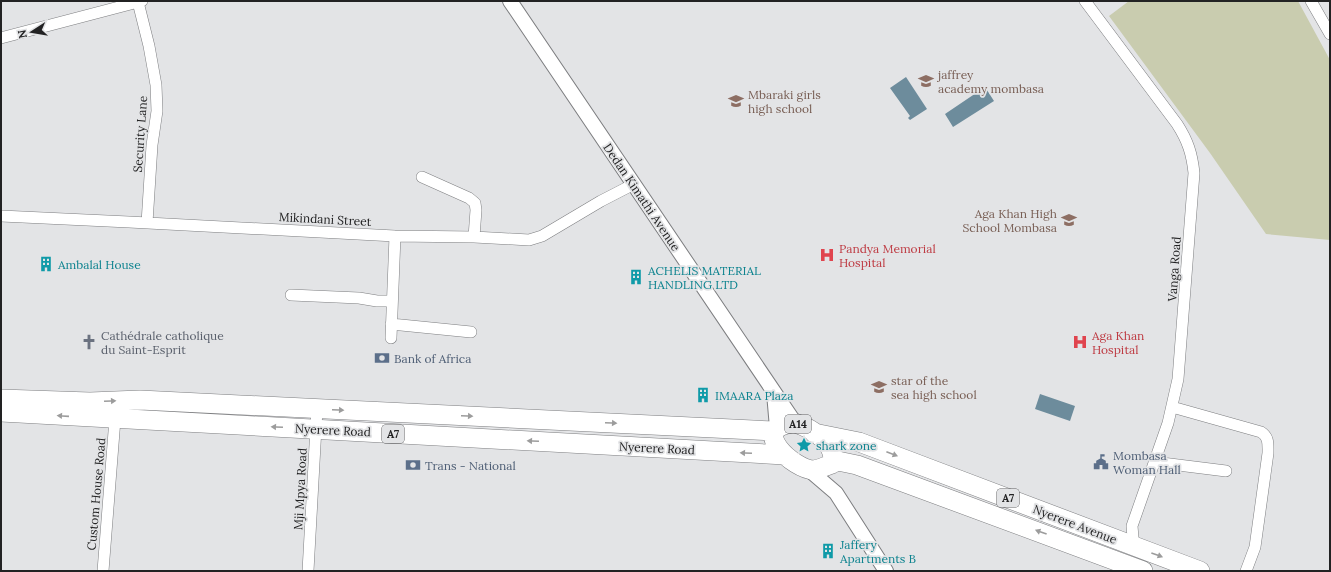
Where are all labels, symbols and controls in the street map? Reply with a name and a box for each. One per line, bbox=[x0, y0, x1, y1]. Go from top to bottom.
north arrow bbox=[12, 12, 52, 52]
text: N bbox=[14, 28, 30, 40]
place label: jaffrey academy mombasa bbox=[936, 67, 1044, 96]
school or university icon: jaffrey academy mombasa bbox=[917, 72, 935, 90]
place label: Mbaraki girls high school bbox=[748, 87, 821, 116]
school or university icon: Mbaraki girls high school bbox=[727, 92, 745, 110]
street label: Security Lane bbox=[130, 95, 150, 173]
street label: Dedan Kimathi Avenue bbox=[600, 140, 684, 254]
place label: Aga Khan High School Mombasa bbox=[963, 206, 1057, 235]
street label: Mikindani Street bbox=[278, 209, 372, 229]
school or university icon: Aga Khan High School Mombasa bbox=[1060, 211, 1078, 229]
street label: Vanga Road bbox=[1164, 236, 1184, 303]
place label: Pandya Memorial Hospital bbox=[839, 241, 936, 270]
hospital icon: Pandya Memorial Hospital bbox=[818, 246, 836, 264]
building icon: Ambalal House bbox=[37, 255, 55, 273]
place label: Ambalal House bbox=[57, 257, 141, 272]
place label: ACHELIS MATERIAL HANDLING LTD bbox=[647, 263, 761, 292]
building icon: ACHELIS MATERIAL HANDLING LTD bbox=[627, 268, 645, 286]
place label: Cathédrale catholique du Saint-Esprit bbox=[101, 328, 224, 357]
place label: Aga Khan Hospital bbox=[1091, 328, 1144, 357]
church icon: Cathédrale catholique du Saint-Esprit bbox=[80, 333, 98, 351]
hospital icon: Aga Khan Hospital bbox=[1071, 333, 1089, 351]
bank icon: Bank of Africa bbox=[373, 349, 391, 367]
place label: Bank of Africa bbox=[394, 351, 471, 366]
place label: star of the sea high school bbox=[891, 373, 977, 402]
school or university icon: star of the sea high school bbox=[870, 378, 888, 396]
building icon: IMAARA Plaza bbox=[694, 386, 712, 404]
place label: IMAARA Plaza bbox=[715, 388, 793, 403]
one-way arrow bbox=[104, 398, 116, 405]
one-way arrow bbox=[332, 406, 344, 413]
one-way arrow bbox=[57, 412, 70, 419]
one-way arrow bbox=[461, 413, 474, 419]
road number: A14 bbox=[785, 415, 811, 433]
one-way arrow bbox=[605, 420, 618, 426]
street label: Nyerere Road bbox=[295, 421, 371, 439]
one-way arrow bbox=[271, 424, 283, 431]
road number: A7 bbox=[382, 425, 404, 443]
place icon: shark zone bbox=[795, 436, 813, 454]
street label: Custom House Road bbox=[84, 437, 108, 551]
one-way arrow bbox=[527, 438, 539, 445]
place label: shark zone bbox=[816, 438, 877, 453]
street label: Nyerere Road bbox=[619, 439, 695, 457]
street label: Mji Mpya Road bbox=[290, 448, 310, 530]
place label: Mombasa Woman Hall bbox=[1113, 448, 1181, 477]
one-way arrow bbox=[740, 449, 753, 456]
one-way arrow bbox=[886, 452, 898, 458]
public building icon: Mombasa Woman Hall bbox=[1092, 453, 1110, 471]
bank icon: Trans - National bbox=[404, 456, 422, 474]
place label: Trans - National bbox=[425, 458, 516, 473]
road number: A7 bbox=[997, 489, 1019, 507]
street label: Nyerere Avenue bbox=[1031, 501, 1120, 547]
one-way arrow bbox=[1035, 529, 1047, 535]
place label: Jaffery Apartments B bbox=[839, 537, 916, 566]
building icon: Jaffery Apartments B bbox=[819, 542, 837, 560]
one-way arrow bbox=[1152, 553, 1164, 559]

